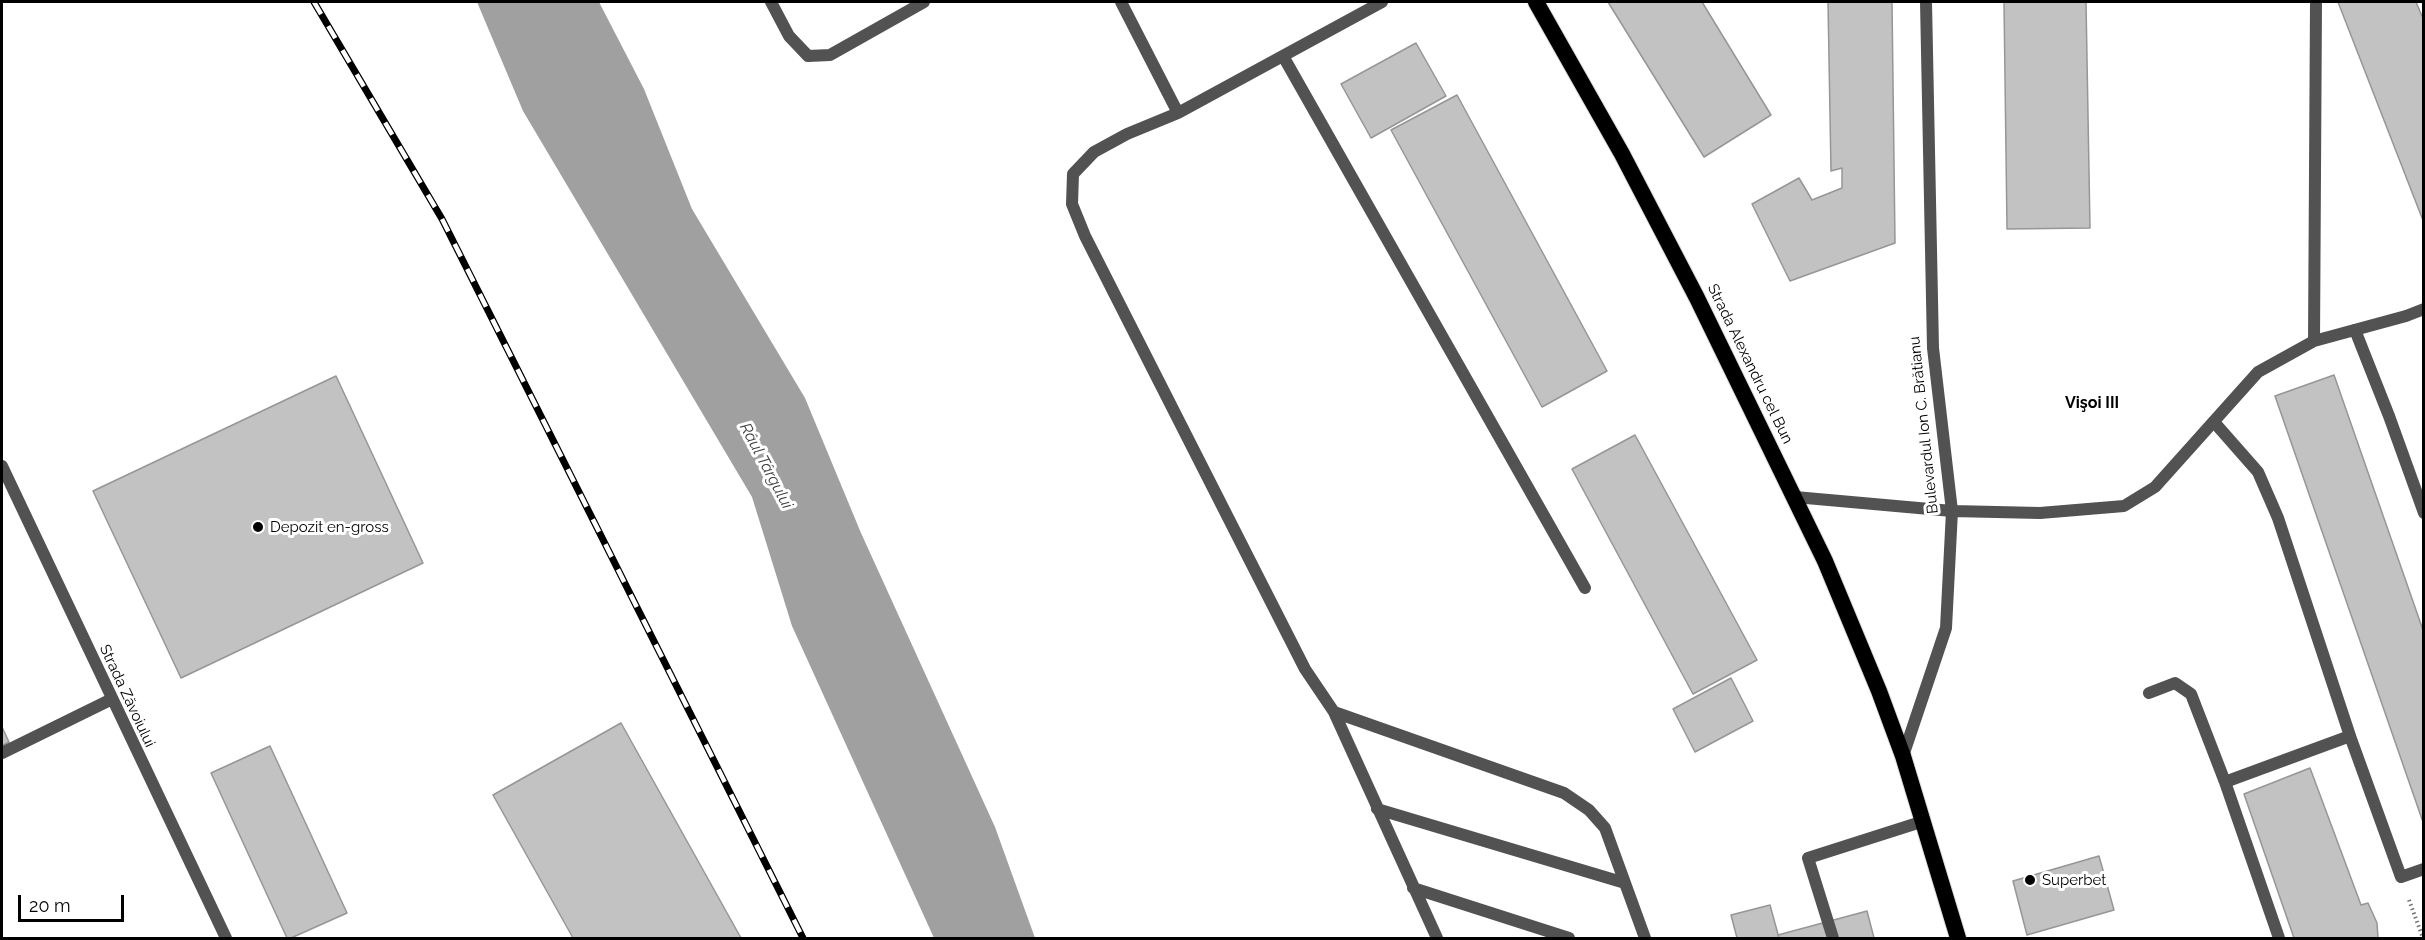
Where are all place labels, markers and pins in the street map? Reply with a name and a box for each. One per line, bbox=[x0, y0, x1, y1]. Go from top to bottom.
place label: Depozit en-gross bbox=[270, 518, 389, 536]
marker: Depozit en-gross bbox=[251, 520, 265, 534]
place label: Superbet bbox=[2042, 871, 2106, 889]
marker: Superbet bbox=[2023, 873, 2037, 887]

